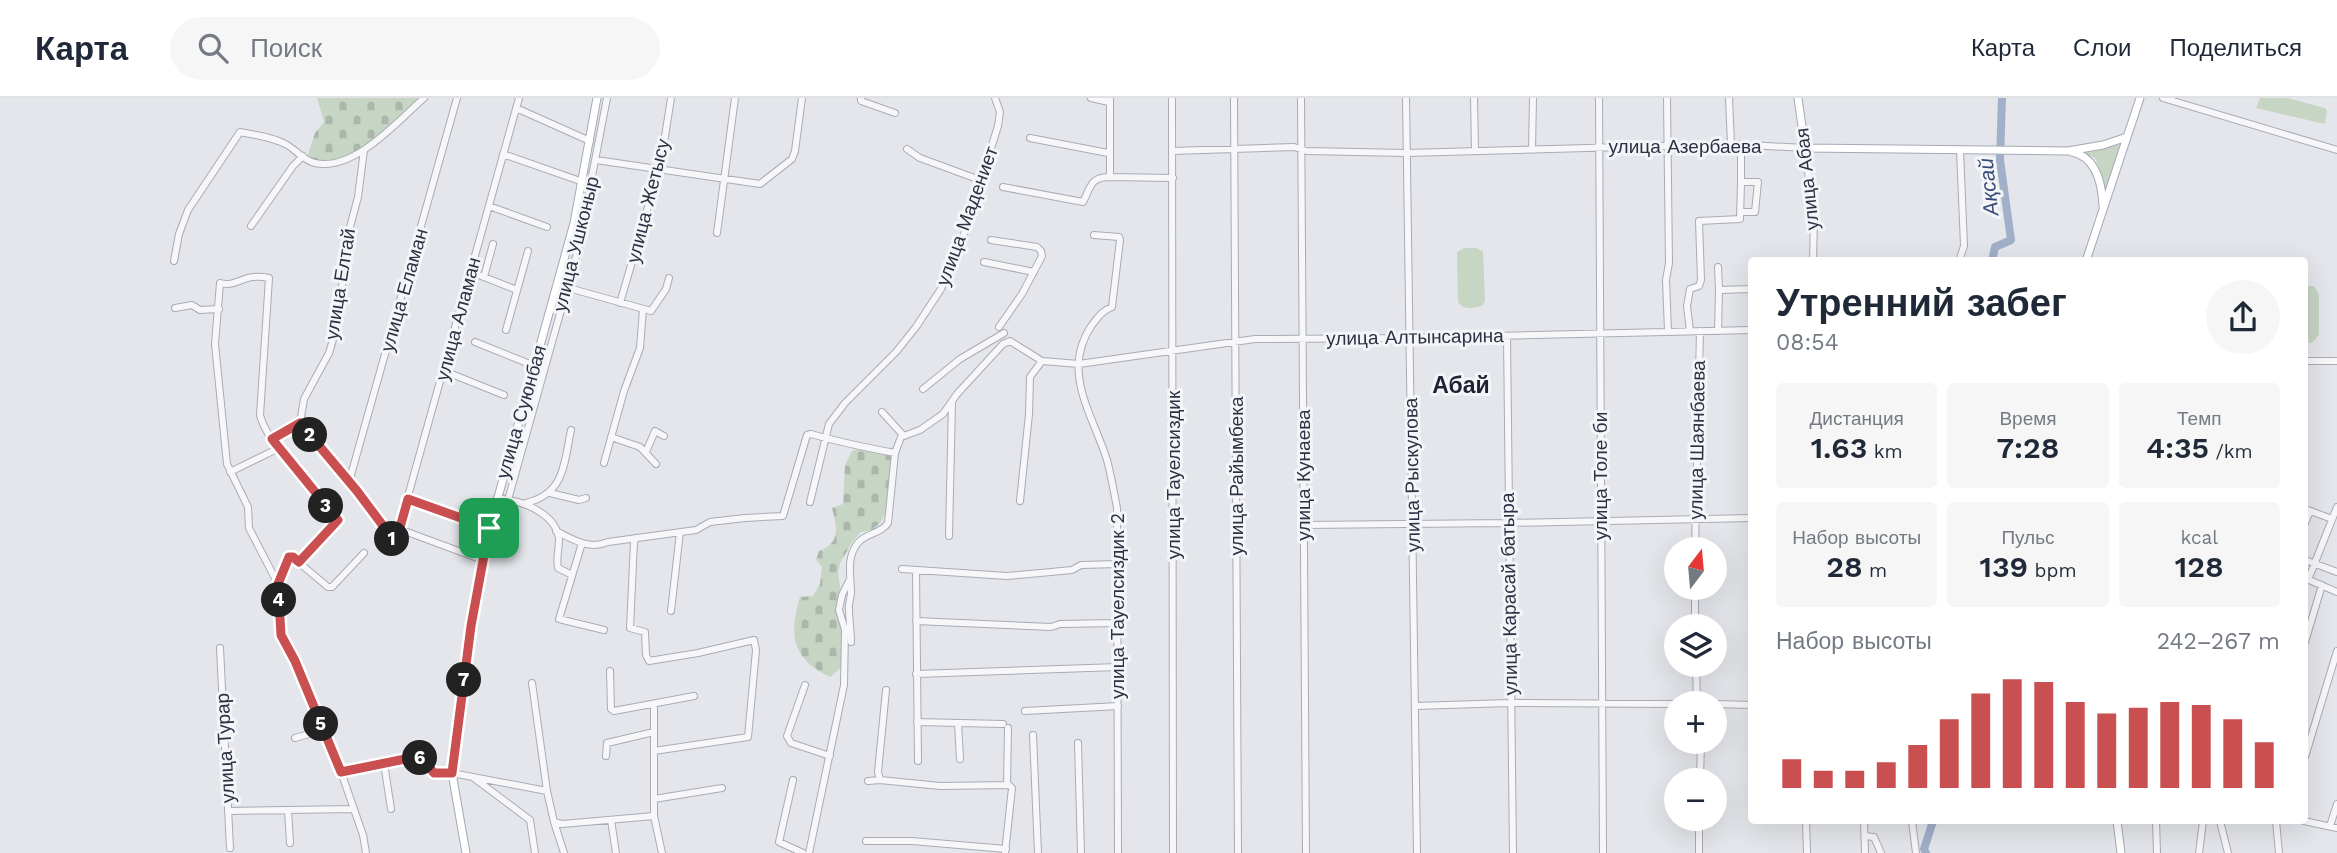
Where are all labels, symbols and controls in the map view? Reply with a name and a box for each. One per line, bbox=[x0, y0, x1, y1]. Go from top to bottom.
search box bbox=[170, 17, 660, 80]
text: Карта bbox=[35, 29, 128, 68]
icon: search bbox=[194, 29, 232, 67]
text: Поиск bbox=[250, 33, 322, 63]
text: Карта bbox=[1971, 34, 2035, 62]
text: Слои bbox=[2073, 34, 2131, 62]
text: Поделиться bbox=[2169, 34, 2302, 62]
street label: улица Абая bbox=[1790, 127, 1824, 231]
street label: улица Азербаева bbox=[1608, 135, 1762, 158]
street label: улица Жетысу bbox=[621, 136, 675, 266]
street label: улица Мадениет bbox=[931, 143, 1003, 289]
water label: Ақсай bbox=[1973, 157, 2004, 219]
street label: улица Ушконыр bbox=[548, 174, 604, 314]
street label: улица Еламан bbox=[375, 226, 433, 354]
street label: улица Елтай bbox=[320, 227, 360, 341]
street label: улица Аламан bbox=[430, 255, 486, 383]
button: share bbox=[2206, 280, 2280, 354]
text: Утренний забег bbox=[1776, 281, 2067, 325]
street label: улица Алтынсарина bbox=[1326, 324, 1504, 350]
text: 08:54 bbox=[1776, 329, 1839, 356]
street label: улица Суюнбая bbox=[491, 343, 551, 481]
street label: улица Шаянбаева bbox=[1684, 360, 1710, 520]
district label: Абай bbox=[1432, 372, 1490, 399]
street label: улица Тауелсиздик bbox=[1162, 390, 1185, 559]
street label: улица Райымбека bbox=[1225, 396, 1248, 555]
street label: улица Рыскулова bbox=[1399, 397, 1425, 552]
text: Дистанция bbox=[1810, 407, 1904, 430]
text: Время bbox=[1999, 407, 2057, 430]
text: Темп bbox=[2177, 407, 2222, 430]
street label: улица Кунаева bbox=[1292, 409, 1315, 541]
street label: улица Толе би bbox=[1589, 412, 1612, 540]
pin: 2 bbox=[292, 418, 328, 452]
text: 2 bbox=[304, 423, 315, 446]
text: 1.63 bbox=[1811, 430, 1867, 465]
text: 7:28 bbox=[1997, 430, 2059, 465]
text: 4:35 bbox=[2146, 430, 2209, 465]
text: km bbox=[1867, 440, 1903, 463]
text: /km bbox=[2209, 440, 2253, 463]
pin: 3 bbox=[308, 488, 344, 524]
street label: улица Карасай батыра bbox=[1496, 492, 1522, 696]
text: 3 bbox=[320, 494, 331, 517]
pin bbox=[459, 498, 519, 558]
icon: arrive bbox=[470, 509, 508, 547]
street label: улица Тауелсиздик 2 bbox=[1106, 513, 1129, 699]
pin: 1 bbox=[374, 522, 410, 556]
text: Набор высоты bbox=[1792, 526, 1921, 549]
text: Пульс bbox=[2001, 526, 2055, 549]
text: kcal bbox=[2181, 526, 2218, 549]
text: 1 bbox=[387, 527, 396, 550]
north arrow bbox=[1664, 537, 1727, 600]
map controls bbox=[1664, 537, 1727, 831]
text: 28 bbox=[1826, 549, 1863, 584]
text: 139 bbox=[1979, 549, 2028, 584]
text: 128 bbox=[2175, 549, 2224, 584]
text: m bbox=[1863, 559, 1887, 582]
text: bpm bbox=[2028, 559, 2077, 582]
pin: 4 bbox=[262, 582, 296, 618]
text: 4 bbox=[272, 588, 285, 611]
button: layers bbox=[1664, 614, 1727, 677]
text: Набор высоты bbox=[1776, 628, 1932, 655]
text: 242–267 m bbox=[2157, 628, 2280, 655]
pin: 7 bbox=[447, 662, 482, 698]
text: 7 bbox=[458, 668, 469, 691]
button: + bbox=[1664, 691, 1727, 754]
street label: улица Турар bbox=[211, 692, 239, 804]
pin: 5 bbox=[304, 706, 338, 742]
text: 5 bbox=[315, 712, 326, 735]
pin: 6 bbox=[402, 740, 438, 776]
text: 6 bbox=[414, 746, 425, 769]
button: − bbox=[1664, 768, 1727, 831]

